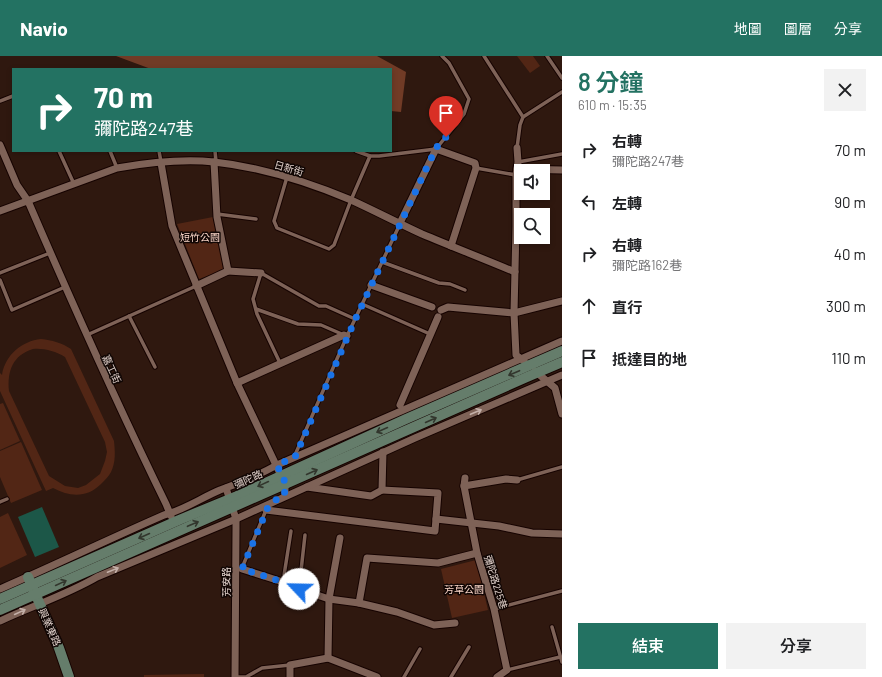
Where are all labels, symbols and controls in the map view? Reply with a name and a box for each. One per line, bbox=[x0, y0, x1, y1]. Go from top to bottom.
text: Navio bbox=[20, 17, 68, 40]
text: 地圖 bbox=[734, 20, 762, 37]
text: 圖層 bbox=[784, 20, 812, 37]
text: 分享 bbox=[834, 20, 862, 37]
text: 8 分鐘 bbox=[578, 67, 644, 96]
button: close bbox=[824, 69, 866, 111]
text: 70 m bbox=[94, 80, 153, 114]
icon: right bbox=[28, 84, 80, 136]
pin bbox=[429, 96, 463, 137]
text: 610 m · 15:35 bbox=[578, 97, 647, 113]
icon: arrive bbox=[435, 102, 457, 124]
text: 彌陀路247巷 bbox=[94, 117, 194, 139]
text: 右轉 bbox=[612, 132, 642, 150]
icon: right bbox=[578, 139, 600, 161]
text: 70 m bbox=[835, 141, 866, 159]
text: 彌陀路247巷 bbox=[612, 153, 684, 169]
street label: 日新街 bbox=[273, 158, 305, 178]
map controls bbox=[514, 164, 550, 244]
button: sound bbox=[514, 164, 550, 200]
icon: left bbox=[578, 191, 600, 213]
text: 90 m bbox=[834, 193, 866, 211]
text: 左轉 bbox=[612, 194, 642, 212]
button: search bbox=[514, 208, 550, 244]
park label: 短竹公園 bbox=[180, 231, 220, 243]
text: 右轉 bbox=[612, 236, 642, 254]
icon: right bbox=[578, 243, 600, 265]
text: 40 m bbox=[834, 245, 866, 263]
text: 彌陀路162巷 bbox=[612, 257, 682, 273]
icon: ahead bbox=[578, 295, 600, 317]
text: 300 m bbox=[826, 297, 866, 315]
text: 直行 bbox=[612, 298, 642, 316]
icon: arrive bbox=[578, 347, 600, 369]
text: 110 m bbox=[832, 349, 866, 367]
text: 抵達目的地 bbox=[612, 350, 687, 368]
street label: 嘉工街 bbox=[100, 353, 124, 385]
one-way arrow bbox=[508, 370, 520, 377]
one-way arrow bbox=[470, 408, 482, 415]
one-way arrow bbox=[424, 415, 436, 423]
one-way arrow bbox=[376, 427, 388, 435]
street label: 彌陀路 bbox=[232, 467, 264, 491]
one-way arrow bbox=[306, 468, 318, 476]
one-way arrow bbox=[258, 481, 270, 488]
one-way arrow bbox=[186, 520, 198, 528]
one-way arrow bbox=[139, 533, 151, 540]
street label: 彌陀路225巷 bbox=[482, 554, 510, 610]
one-way arrow bbox=[107, 566, 119, 573]
street label: 芳安路 bbox=[220, 567, 232, 597]
position arrow bbox=[278, 568, 320, 610]
one-way arrow bbox=[55, 579, 67, 586]
park label: 芳草公園 bbox=[444, 583, 484, 595]
street label: 興業東路 bbox=[36, 606, 64, 648]
one-way arrow bbox=[13, 608, 25, 615]
button: 結束 bbox=[578, 623, 718, 669]
button: 分享 bbox=[726, 623, 866, 669]

